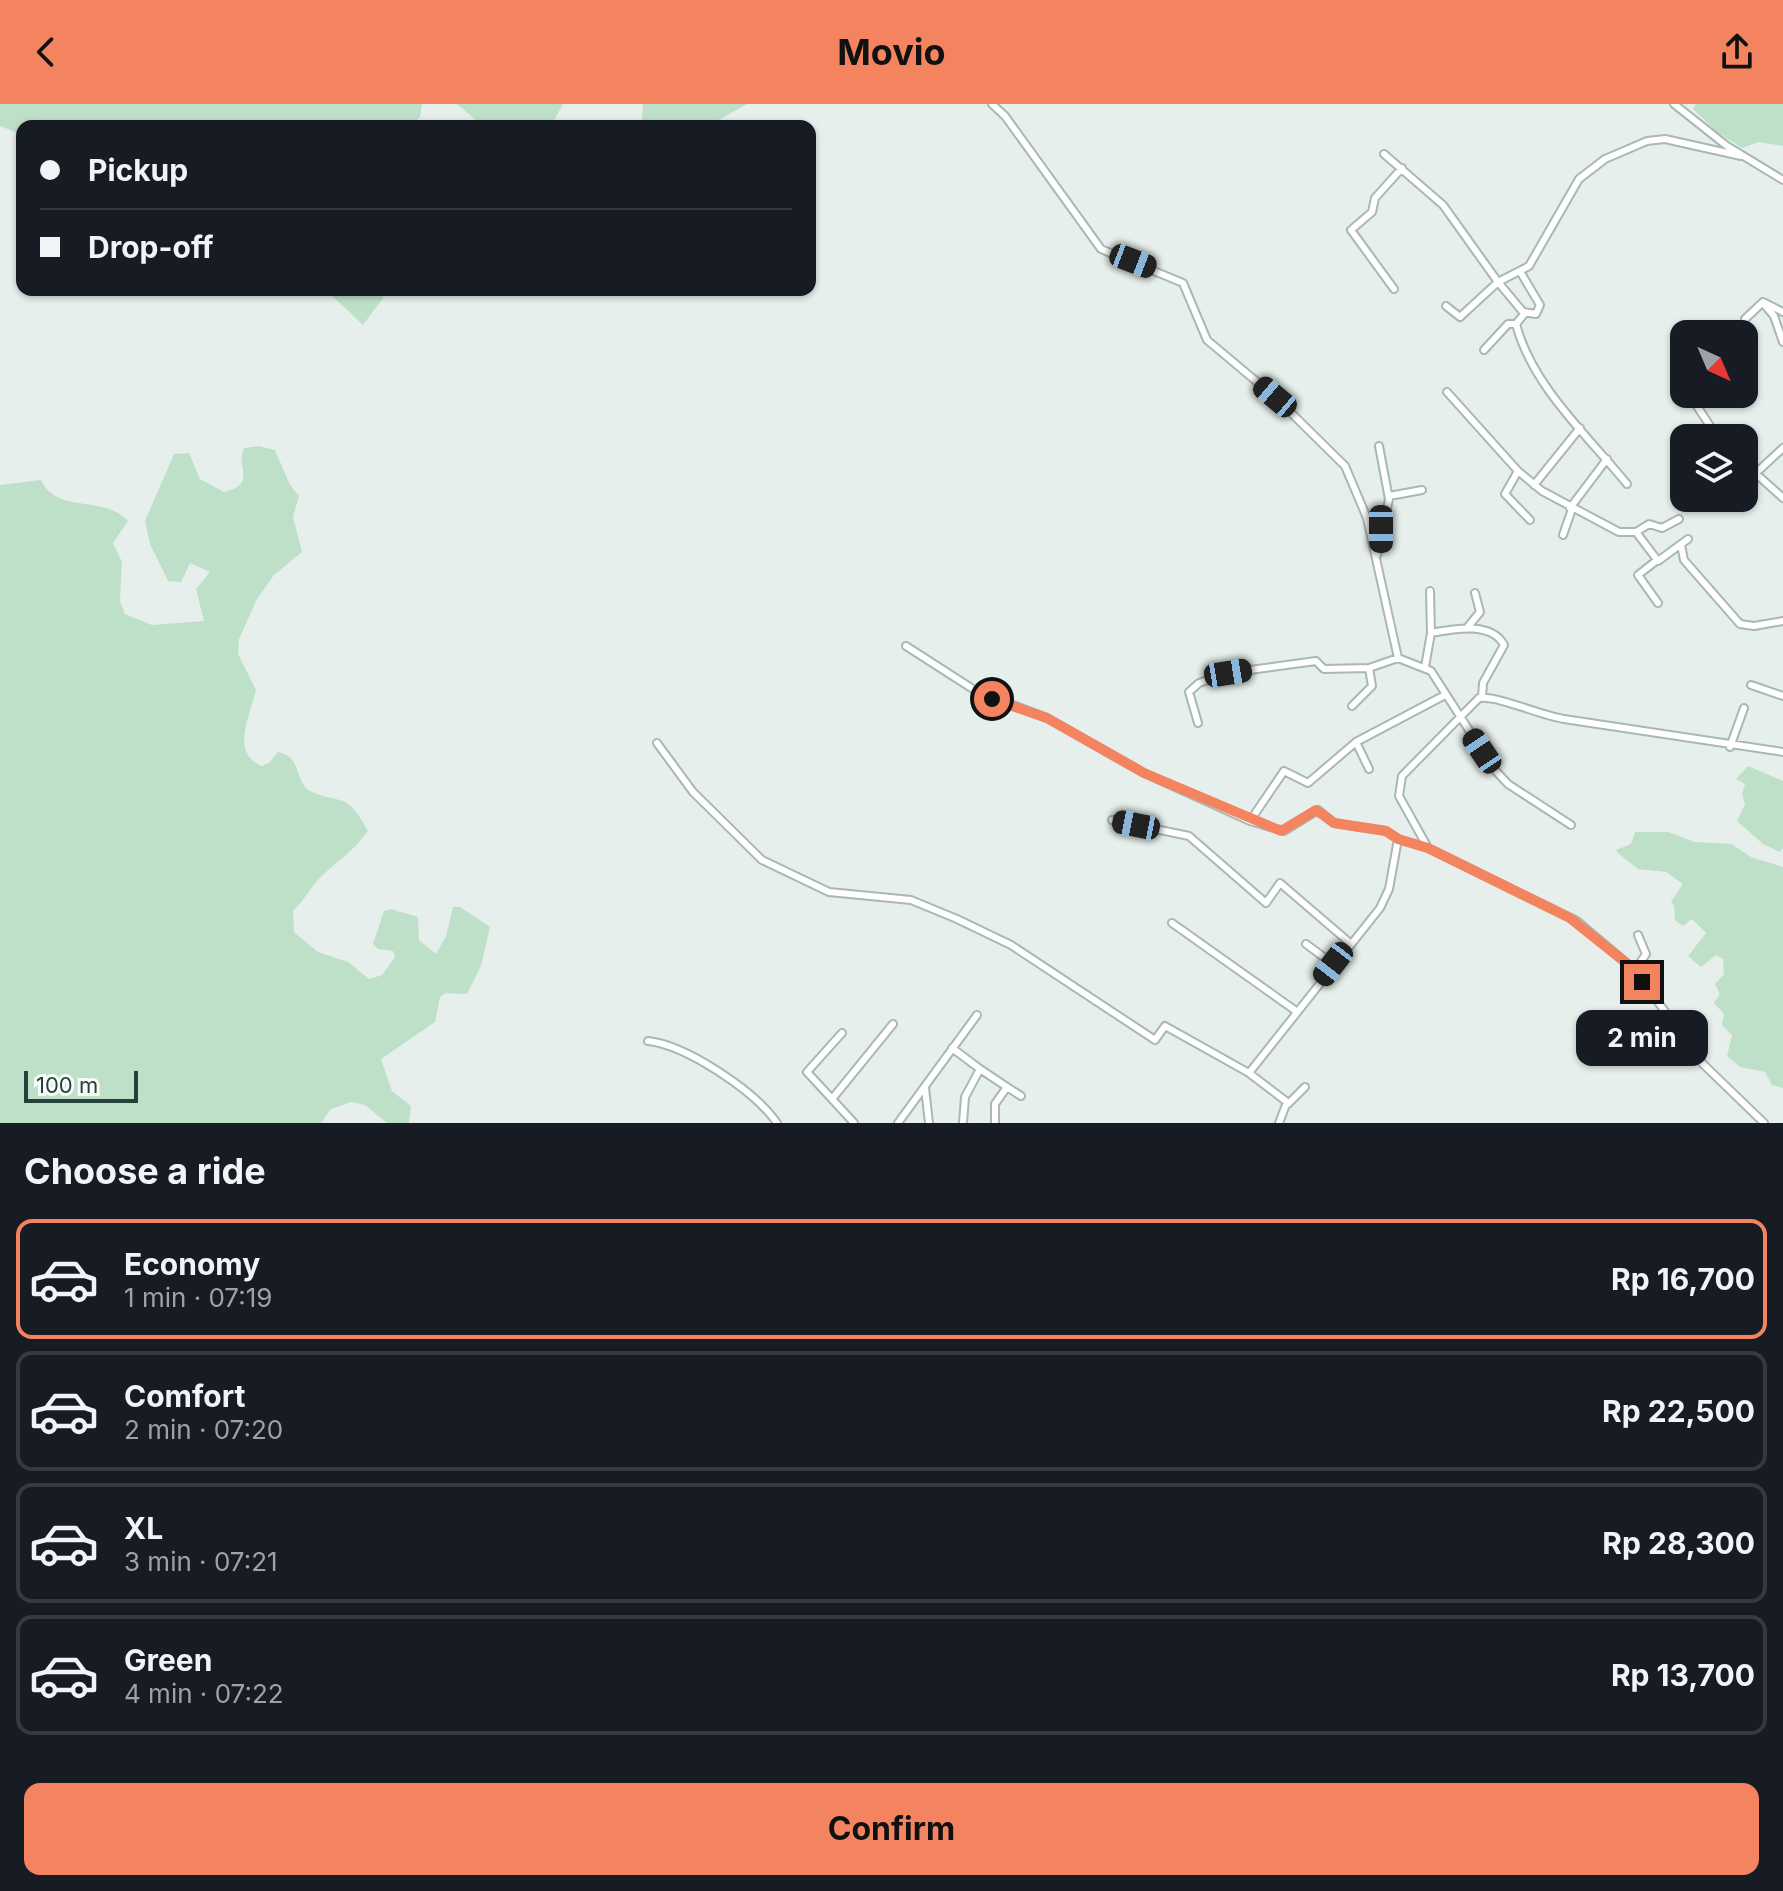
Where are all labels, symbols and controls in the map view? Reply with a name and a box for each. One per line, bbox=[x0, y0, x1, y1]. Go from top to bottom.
icon: back bbox=[24, 30, 68, 74]
text: Movio bbox=[837, 30, 946, 74]
icon: share bbox=[1715, 30, 1759, 74]
text: Pickup bbox=[88, 152, 188, 188]
text: Drop-off bbox=[88, 229, 214, 265]
car bbox=[1106, 241, 1160, 281]
north arrow bbox=[1670, 320, 1758, 408]
map controls bbox=[1670, 320, 1758, 512]
car bbox=[1249, 372, 1301, 422]
button: layers bbox=[1670, 424, 1758, 512]
car bbox=[1369, 505, 1393, 553]
car bbox=[1202, 657, 1254, 689]
route start bbox=[974, 681, 1010, 717]
car bbox=[1459, 724, 1505, 778]
car bbox=[1110, 809, 1162, 841]
car bbox=[1309, 938, 1357, 990]
route end bbox=[1624, 964, 1660, 1000]
callout: 2 min bbox=[1576, 1010, 1708, 1066]
text: 2 min bbox=[1607, 1022, 1677, 1053]
scale bar bbox=[24, 1067, 138, 1103]
text: 100 m bbox=[36, 1072, 98, 1098]
text: Choose a ride bbox=[24, 1149, 266, 1193]
icon: car bbox=[28, 1243, 100, 1315]
text: Economy bbox=[124, 1246, 260, 1282]
text: Rp 16,700 bbox=[1611, 1261, 1755, 1297]
text: 1 min · 07:19 bbox=[124, 1282, 272, 1313]
icon: car bbox=[28, 1375, 100, 1447]
text: Comfort bbox=[124, 1378, 245, 1414]
text: Rp 22,500 bbox=[1602, 1393, 1755, 1429]
text: 2 min · 07:20 bbox=[124, 1414, 283, 1445]
icon: car bbox=[28, 1507, 100, 1579]
text: XL bbox=[124, 1510, 163, 1546]
text: Rp 28,300 bbox=[1602, 1525, 1755, 1561]
text: 3 min · 07:21 bbox=[124, 1546, 278, 1577]
icon: car bbox=[28, 1639, 100, 1711]
text: Green bbox=[124, 1642, 212, 1678]
text: Rp 13,700 bbox=[1611, 1657, 1755, 1693]
text: 4 min · 07:22 bbox=[124, 1678, 284, 1709]
button: Confirm bbox=[24, 1783, 1759, 1875]

